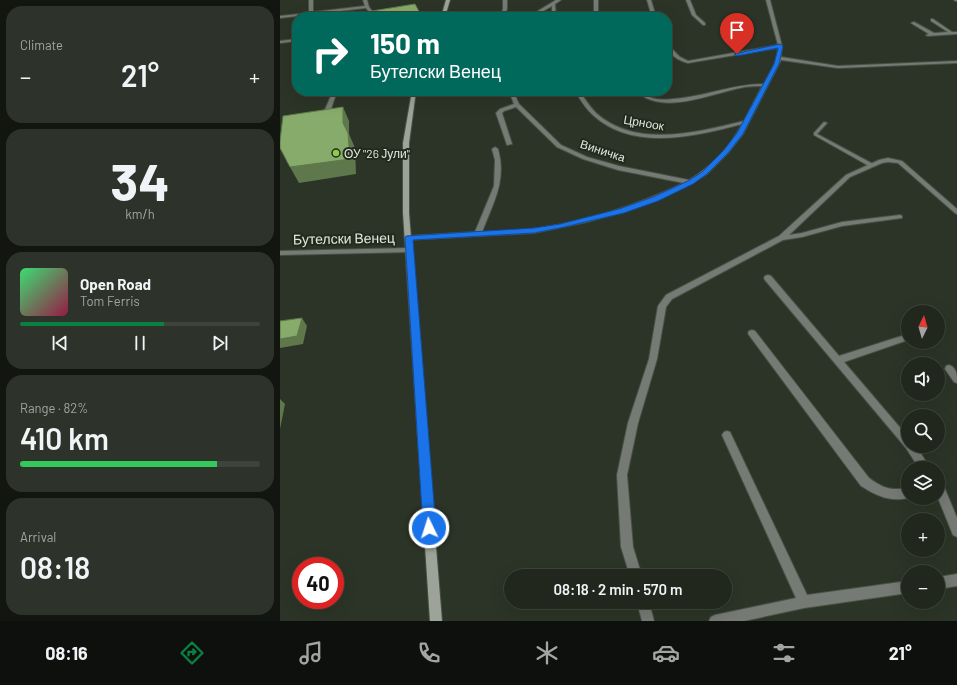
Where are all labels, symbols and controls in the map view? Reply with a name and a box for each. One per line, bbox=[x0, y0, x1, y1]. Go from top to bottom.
pin bbox=[720, 13, 754, 54]
icon: arrive bbox=[726, 19, 748, 41]
text: 150 m bbox=[370, 26, 440, 60]
icon: right bbox=[304, 28, 356, 80]
text: Climate bbox=[20, 37, 63, 53]
text: 21° bbox=[121, 57, 159, 93]
text: Бутелски Венец bbox=[370, 60, 501, 82]
text: − bbox=[20, 63, 31, 89]
text: + bbox=[249, 63, 260, 89]
street label: Црноок bbox=[623, 112, 666, 134]
street label: Виничка bbox=[579, 136, 628, 164]
place label: ОУ "26 Јули" bbox=[344, 146, 410, 161]
marker: ОУ "26 Јули" bbox=[331, 148, 341, 158]
text: 34 bbox=[110, 149, 170, 211]
text: km/h bbox=[125, 206, 155, 222]
street label: Бутелски Венец bbox=[293, 229, 395, 247]
text: Open Road bbox=[80, 275, 151, 293]
text: Tom Ferris bbox=[80, 293, 140, 309]
north arrow bbox=[901, 305, 945, 349]
map controls bbox=[901, 305, 945, 609]
icon: previous bbox=[49, 332, 71, 354]
icon: pause bbox=[129, 332, 151, 354]
icon: next bbox=[209, 332, 231, 354]
button: sound bbox=[901, 357, 945, 401]
text: Range · 82% bbox=[20, 400, 88, 416]
button: search bbox=[901, 409, 945, 453]
text: 410 km bbox=[20, 420, 109, 456]
button: layers bbox=[901, 461, 945, 505]
position arrow bbox=[408, 507, 450, 549]
button: + bbox=[901, 513, 945, 557]
text: Arrival bbox=[20, 529, 56, 545]
text: 08:18 bbox=[20, 549, 90, 585]
speed limit sign: 40 bbox=[292, 557, 344, 609]
button: − bbox=[901, 565, 945, 609]
text: 08:18 · 2 min · 570 m bbox=[554, 580, 682, 598]
icon: directions bbox=[178, 639, 206, 667]
icon: music bbox=[297, 639, 325, 667]
icon: phone bbox=[415, 639, 443, 667]
icon: climate bbox=[533, 639, 561, 667]
icon: car bbox=[652, 639, 680, 667]
icon: filters bbox=[770, 639, 798, 667]
text: 08:16 bbox=[45, 642, 88, 664]
text: 21° bbox=[889, 642, 912, 664]

